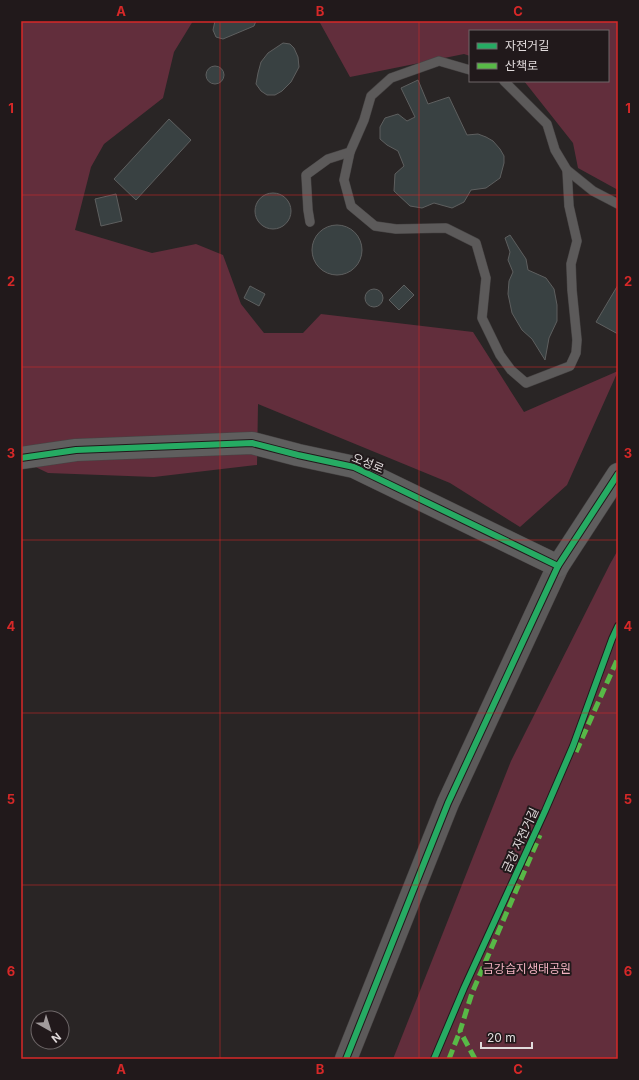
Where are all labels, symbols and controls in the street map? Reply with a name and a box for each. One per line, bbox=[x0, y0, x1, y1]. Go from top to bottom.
text: A bbox=[116, 3, 126, 19]
text: B bbox=[316, 3, 325, 19]
text: C bbox=[513, 3, 523, 19]
legend bbox=[469, 30, 609, 82]
text: 자전거길 bbox=[505, 38, 549, 53]
text: 산책로 bbox=[505, 58, 538, 73]
text: 1 bbox=[8, 100, 14, 116]
text: 1 bbox=[625, 100, 631, 116]
text: 2 bbox=[7, 273, 15, 289]
text: 2 bbox=[624, 273, 632, 289]
text: 3 bbox=[7, 445, 15, 461]
text: 3 bbox=[624, 445, 632, 461]
street label: 오성로 bbox=[350, 450, 386, 476]
text: 4 bbox=[7, 618, 16, 634]
text: 4 bbox=[624, 618, 633, 634]
text: 5 bbox=[7, 791, 15, 807]
text: 5 bbox=[624, 791, 632, 807]
street label: 금강 자전거길 bbox=[498, 805, 542, 875]
park label: 금강습지생태공원 bbox=[483, 961, 571, 976]
text: 6 bbox=[7, 963, 15, 979]
text: 6 bbox=[624, 963, 632, 979]
north arrow bbox=[30, 1010, 70, 1050]
scale bar bbox=[481, 1024, 532, 1050]
text: N bbox=[49, 1030, 64, 1046]
text: 20 m bbox=[487, 1030, 516, 1045]
text: A bbox=[116, 1061, 126, 1077]
text: B bbox=[316, 1061, 325, 1077]
text: C bbox=[513, 1061, 523, 1077]

